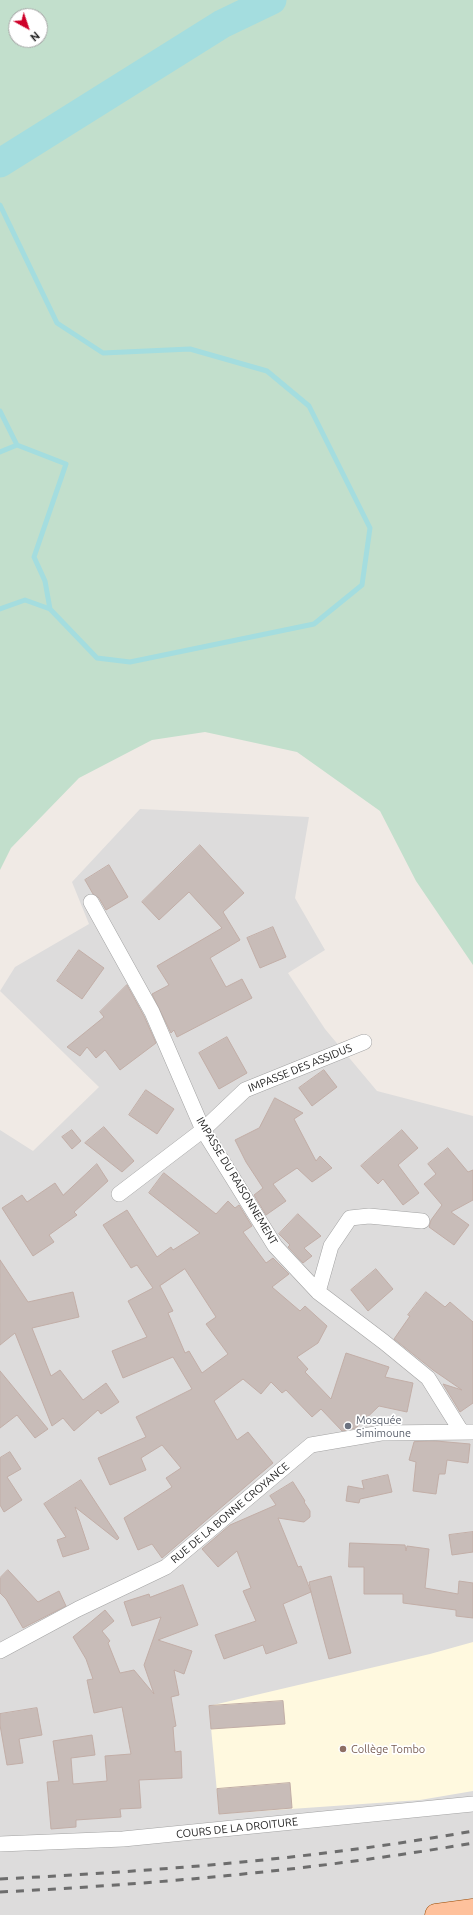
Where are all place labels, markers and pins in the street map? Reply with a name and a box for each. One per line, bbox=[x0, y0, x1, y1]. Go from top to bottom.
place label: Mosquée Simimoune bbox=[356, 1413, 411, 1439]
marker: Mosquée Simimoune bbox=[343, 1421, 353, 1431]
place label: Collège Tombo bbox=[351, 1742, 425, 1756]
marker: Collège Tombo bbox=[338, 1744, 348, 1754]

